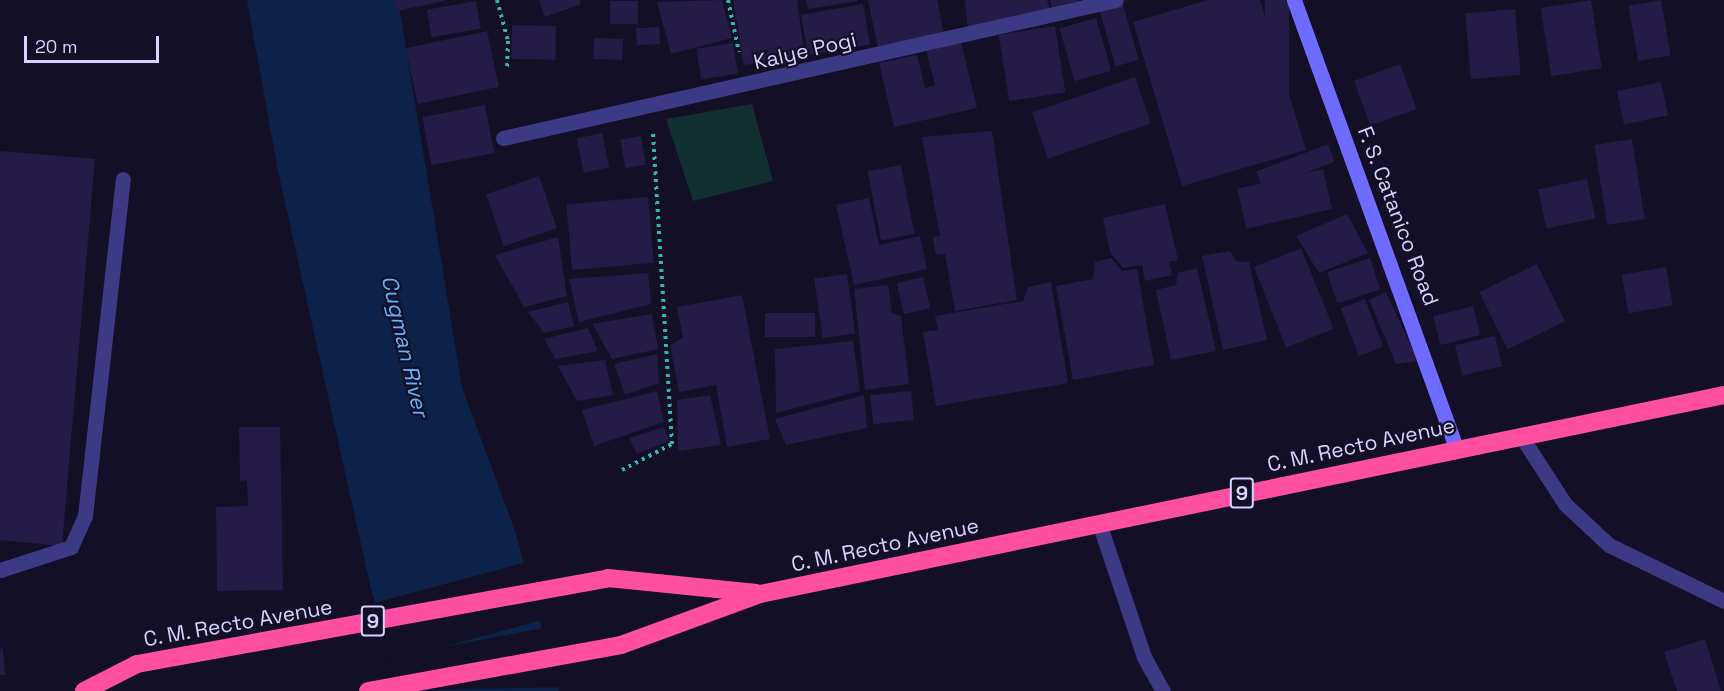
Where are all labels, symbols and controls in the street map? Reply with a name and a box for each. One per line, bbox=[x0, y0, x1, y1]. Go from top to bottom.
scale bar bbox=[27, 24, 162, 62]
street label: Kalye Pogi bbox=[751, 27, 859, 75]
text: 20 m bbox=[35, 35, 78, 58]
street label: F. S. Catanico Road bbox=[1352, 122, 1444, 310]
water label: Cugman River bbox=[376, 273, 434, 419]
street label: C. M. Recto Avenue bbox=[1264, 413, 1458, 477]
road number: 9 bbox=[1228, 476, 1256, 510]
street label: C. M. Recto Avenue bbox=[788, 513, 982, 577]
street label: C. M. Recto Avenue bbox=[141, 594, 335, 652]
road number: 9 bbox=[360, 604, 386, 638]

